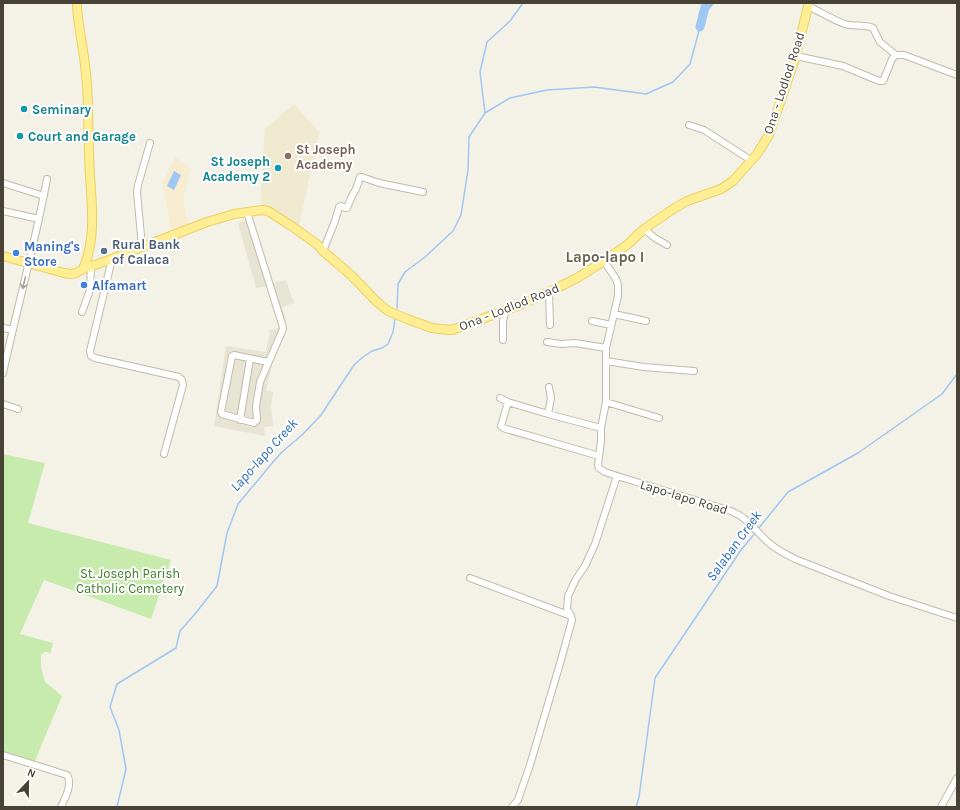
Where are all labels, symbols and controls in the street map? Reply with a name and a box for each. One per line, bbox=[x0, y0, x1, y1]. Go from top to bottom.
street label: Ona - Lodlod Road bbox=[760, 30, 808, 136]
place label: Seminary bbox=[32, 102, 92, 117]
marker: Seminary bbox=[19, 104, 29, 114]
place label: Court and Garage bbox=[28, 129, 136, 144]
marker: Court and Garage bbox=[15, 131, 25, 141]
place label: St Joseph Academy bbox=[296, 142, 356, 172]
marker: St Joseph Academy bbox=[283, 151, 293, 161]
place label: St Joseph Academy 2 bbox=[202, 154, 270, 184]
marker: St Joseph Academy 2 bbox=[273, 163, 283, 173]
place label: Rural Bank of Calaca bbox=[112, 237, 181, 267]
place label: Maning's Store bbox=[24, 239, 80, 269]
marker: Rural Bank of Calaca bbox=[99, 246, 109, 256]
marker: Maning's Store bbox=[11, 248, 21, 258]
district label: Lapo-lapo I bbox=[566, 248, 644, 266]
one-way arrow bbox=[20, 277, 28, 290]
place label: Alfamart bbox=[92, 278, 147, 293]
marker: Alfamart bbox=[79, 280, 89, 290]
street label: Ona - Lodlod Road bbox=[457, 280, 561, 334]
water label: Lapo-lapo Creek bbox=[227, 414, 302, 495]
street label: Lapo-lapo Road bbox=[638, 477, 730, 517]
water label: Salaban Creek bbox=[703, 507, 766, 585]
park label: St. Joseph Parish Catholic Cemetery bbox=[76, 566, 184, 596]
north arrow bbox=[8, 762, 48, 802]
text: N bbox=[25, 766, 38, 781]

